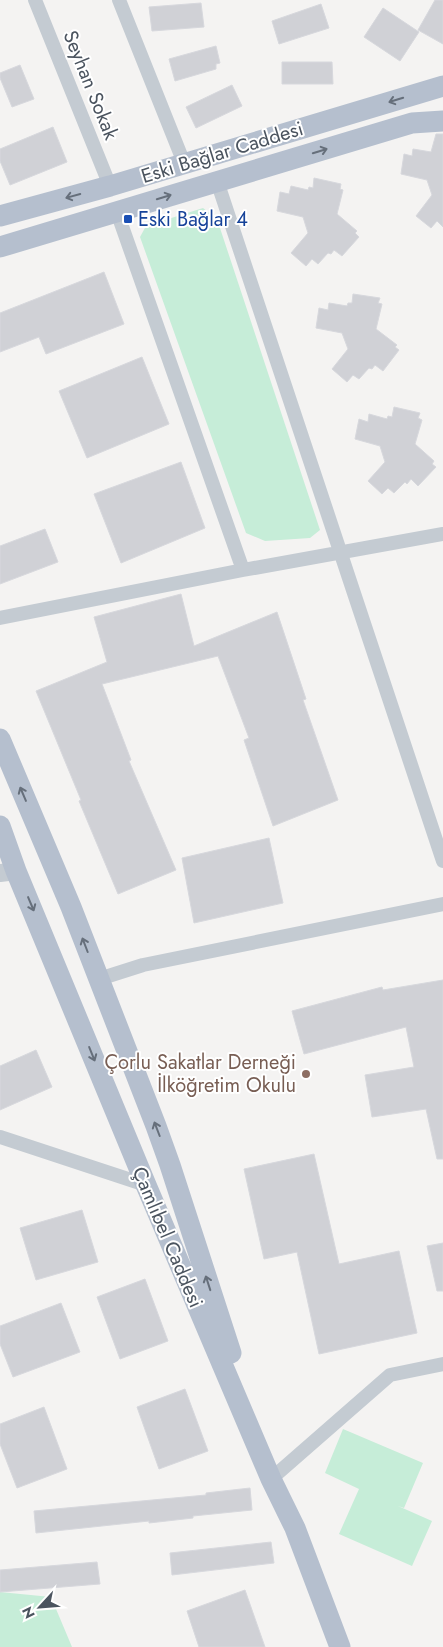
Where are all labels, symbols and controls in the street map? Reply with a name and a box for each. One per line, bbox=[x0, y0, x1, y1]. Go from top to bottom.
street label: Seyhan Sokak bbox=[55, 26, 126, 144]
one-way arrow bbox=[389, 96, 405, 106]
street label: Eski Bağlar Caddesi bbox=[138, 114, 307, 191]
one-way arrow bbox=[311, 145, 327, 155]
one-way arrow bbox=[65, 192, 81, 201]
one-way arrow bbox=[156, 192, 172, 202]
place label: Eski Bağlar 4 bbox=[138, 205, 248, 234]
marker: Eski Bağlar 4 bbox=[122, 213, 134, 225]
one-way arrow bbox=[18, 787, 28, 802]
one-way arrow bbox=[26, 896, 36, 911]
one-way arrow bbox=[80, 937, 89, 953]
one-way arrow bbox=[88, 1046, 97, 1061]
place label: Çorlu Sakatlar Derneği İlköğretim Okulu bbox=[104, 1048, 296, 1100]
marker: Çorlu Sakatlar Derneği İlköğretim Okulu bbox=[300, 1068, 312, 1080]
one-way arrow bbox=[152, 1121, 161, 1137]
street label: Çamlıbel Caddesi bbox=[125, 1162, 210, 1312]
one-way arrow bbox=[203, 1275, 212, 1291]
north arrow bbox=[15, 1582, 65, 1632]
text: N bbox=[17, 1603, 40, 1622]

